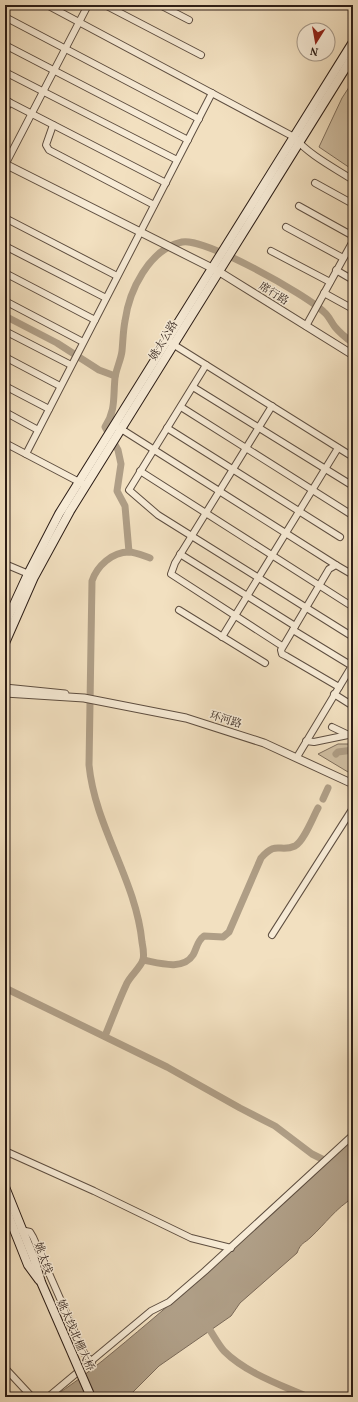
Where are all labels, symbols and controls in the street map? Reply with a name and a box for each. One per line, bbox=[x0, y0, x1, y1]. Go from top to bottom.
north arrow bbox=[296, 22, 336, 62]
text: N bbox=[309, 42, 320, 58]
street label: 席行路 bbox=[255, 279, 291, 309]
street label: 姚太公路 bbox=[147, 318, 182, 363]
street label: 环河路 bbox=[208, 708, 244, 732]
street label: 姚太线 bbox=[30, 1240, 55, 1277]
street label: 姚太线北栅大桥 bbox=[52, 1297, 97, 1374]

